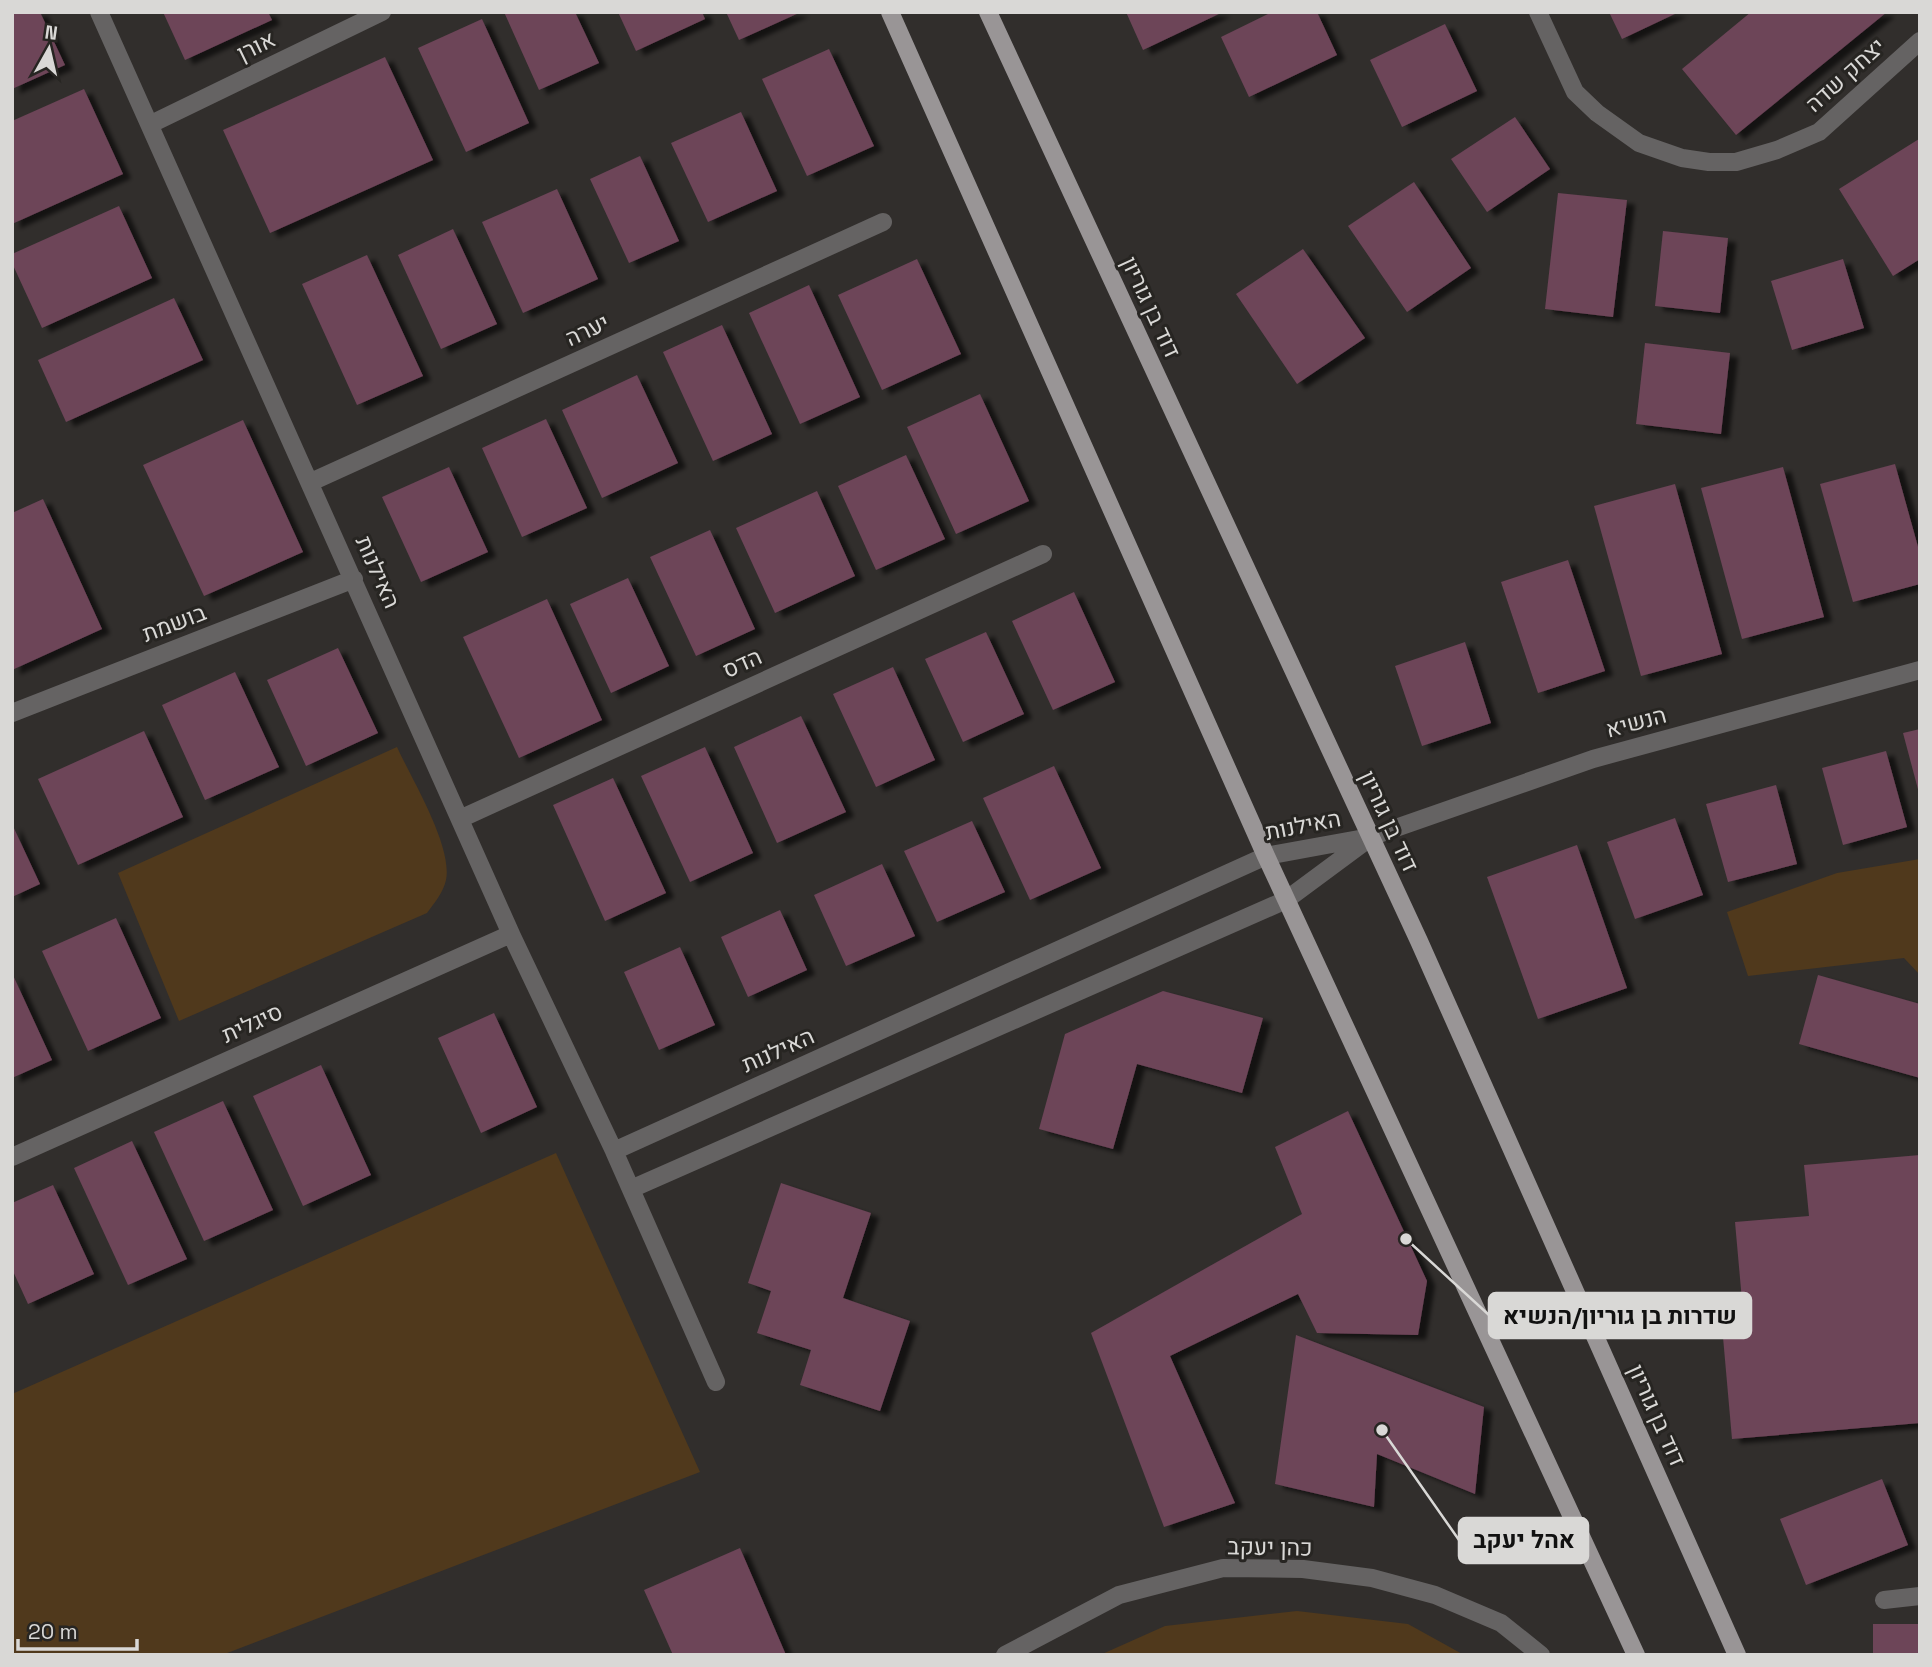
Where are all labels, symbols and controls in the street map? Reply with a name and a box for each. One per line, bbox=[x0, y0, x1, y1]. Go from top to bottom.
north arrow bbox=[14, 14, 84, 84]
text: N bbox=[43, 19, 59, 46]
street label: אורן bbox=[232, 24, 280, 68]
street label: יצחק שדה bbox=[1799, 31, 1891, 119]
street label: דוד בן גוריון bbox=[1114, 251, 1188, 363]
street label: יערה bbox=[560, 307, 614, 353]
street label: האילנות bbox=[349, 531, 407, 613]
street label: בושמת bbox=[138, 597, 210, 649]
street label: הדס bbox=[718, 641, 766, 685]
street label: הנשיא bbox=[1602, 700, 1670, 744]
street label: דוד בן גוריון bbox=[1352, 765, 1426, 877]
street label: האילנות bbox=[1263, 803, 1343, 847]
street label: סיגלית bbox=[217, 996, 287, 1050]
street label: האילנות bbox=[737, 1021, 819, 1079]
callout: שדרות בן גוריון/הנשיא bbox=[1489, 1293, 1751, 1338]
text: שדרות בן גוריון/הנשיא bbox=[1503, 1300, 1737, 1331]
street label: דוד בן גוריון bbox=[1621, 1359, 1693, 1471]
callout: אהל יעקב bbox=[1459, 1518, 1588, 1563]
text: אהל יעקב bbox=[1473, 1524, 1575, 1555]
street label: כהן יעקב bbox=[1227, 1531, 1313, 1563]
scale bar bbox=[18, 1608, 136, 1652]
text: 20 m bbox=[28, 1618, 78, 1645]

